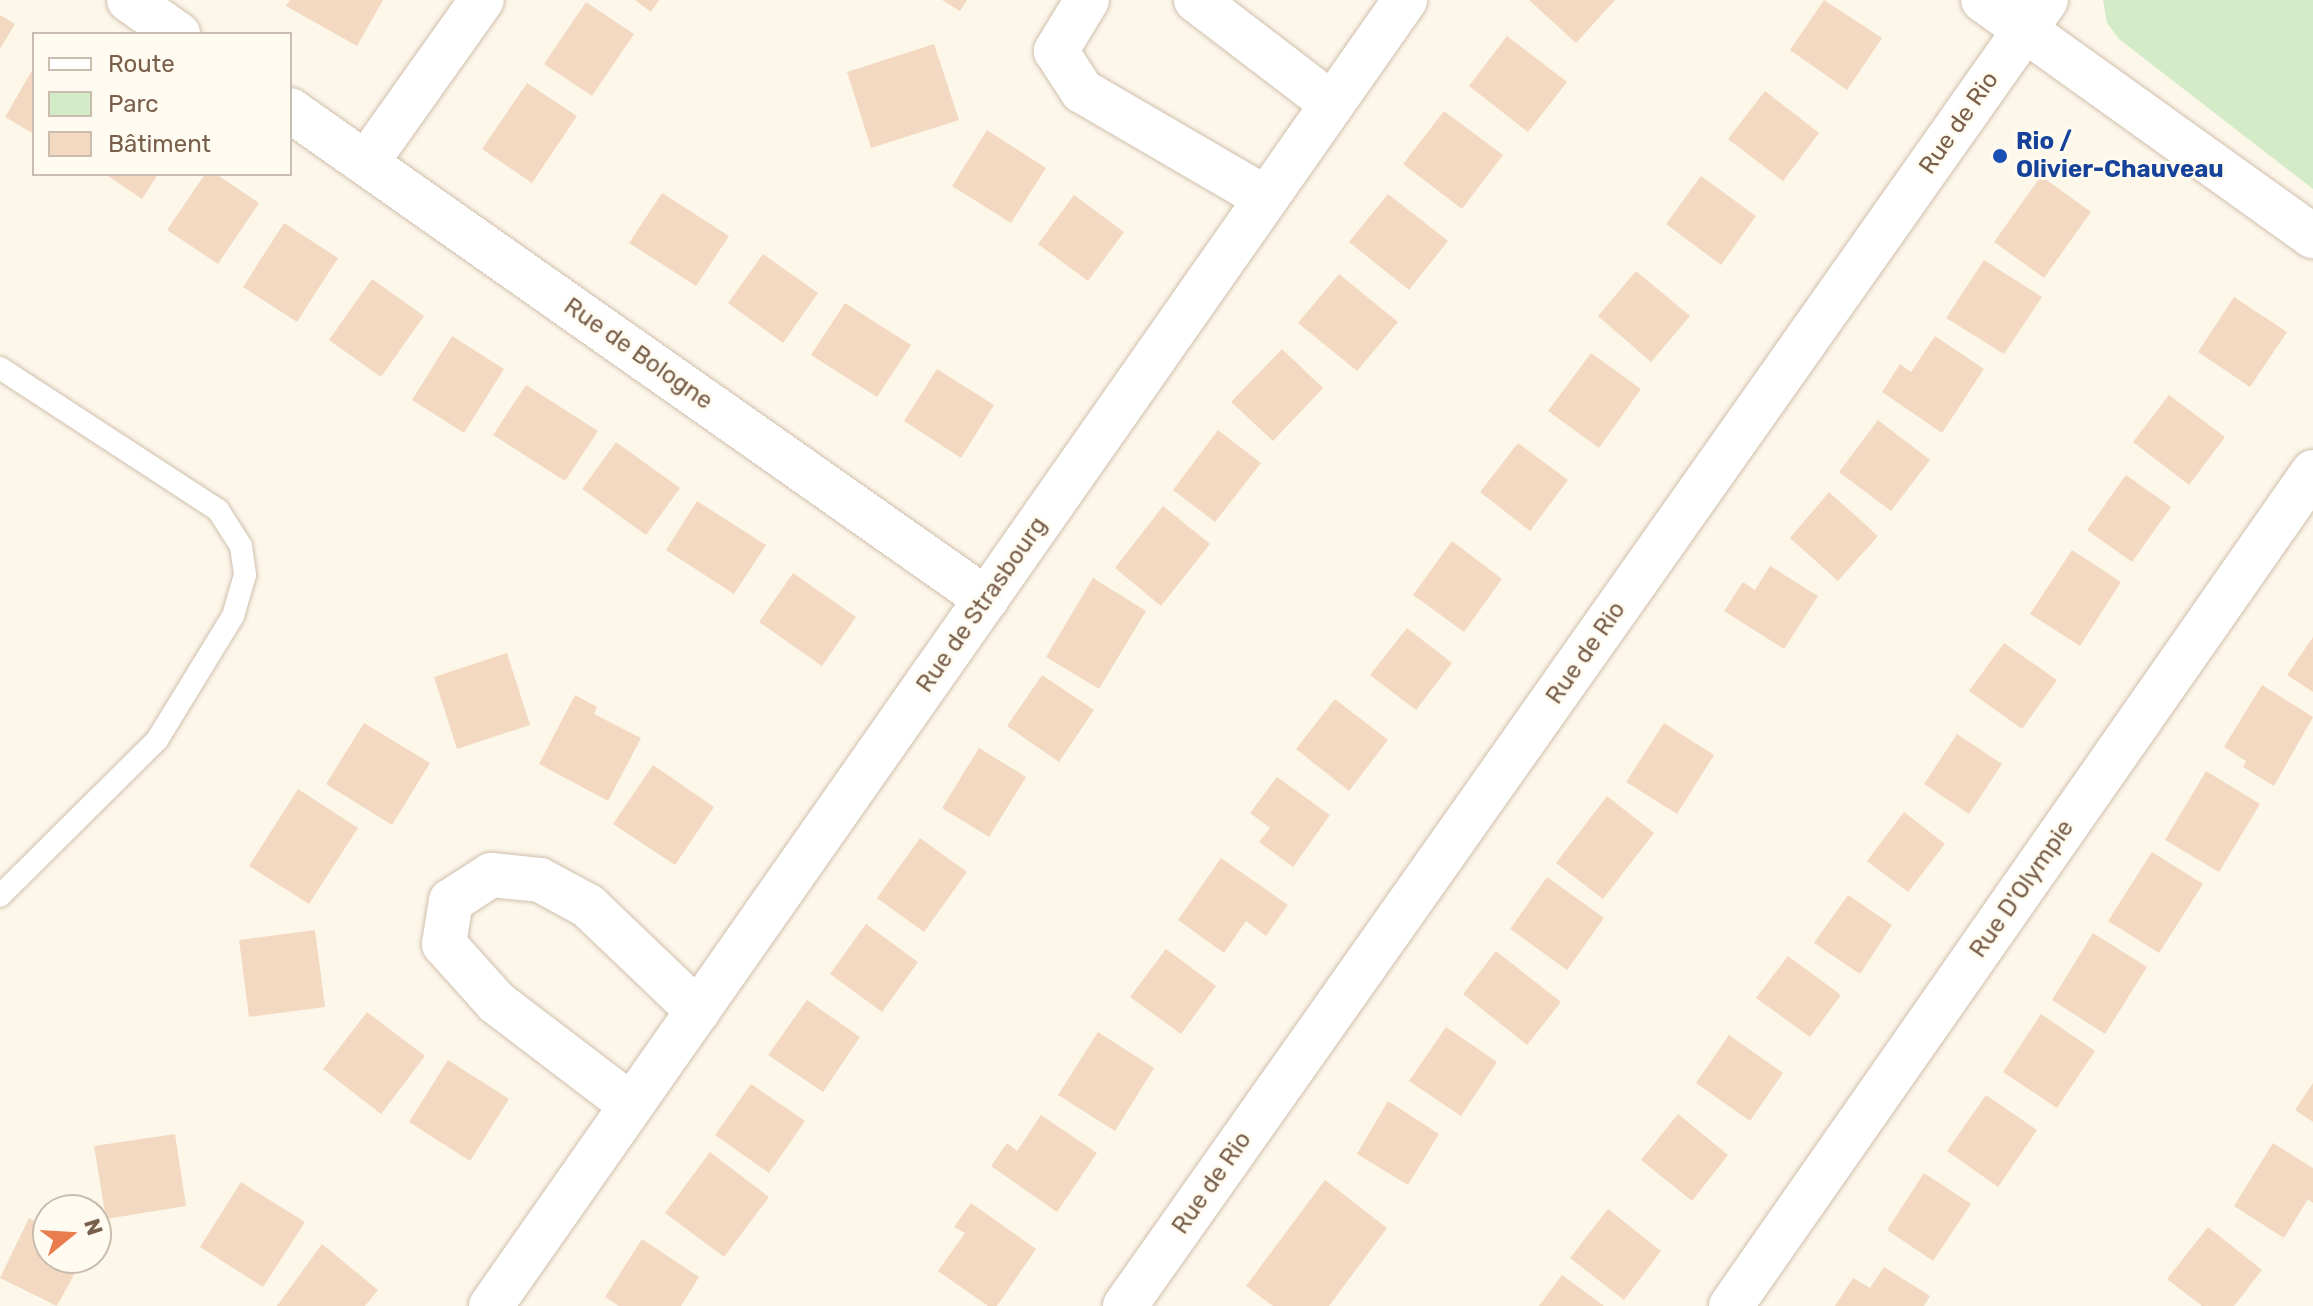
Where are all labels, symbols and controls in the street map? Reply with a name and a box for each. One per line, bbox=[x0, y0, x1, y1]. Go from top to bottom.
legend bbox=[32, 32, 292, 176]
text: Route bbox=[108, 50, 175, 78]
street label: Rue de Rio bbox=[1913, 66, 2005, 180]
text: Parc bbox=[108, 90, 159, 118]
place label: Rio / Olivier-Chauveau bbox=[2016, 128, 2224, 184]
text: Bâtiment bbox=[108, 130, 211, 158]
marker: Rio / Olivier-Chauveau bbox=[1991, 147, 2009, 165]
street label: Rue de Bologne bbox=[558, 292, 718, 416]
street label: Rue de Strasbourg bbox=[911, 512, 1053, 698]
street label: Rue de Rio bbox=[1540, 596, 1632, 710]
street label: Rue D'Olympie bbox=[1964, 815, 2080, 963]
street label: Rue de Rio bbox=[1166, 1126, 1258, 1240]
north arrow bbox=[32, 1194, 112, 1274]
text: N bbox=[78, 1215, 109, 1239]

